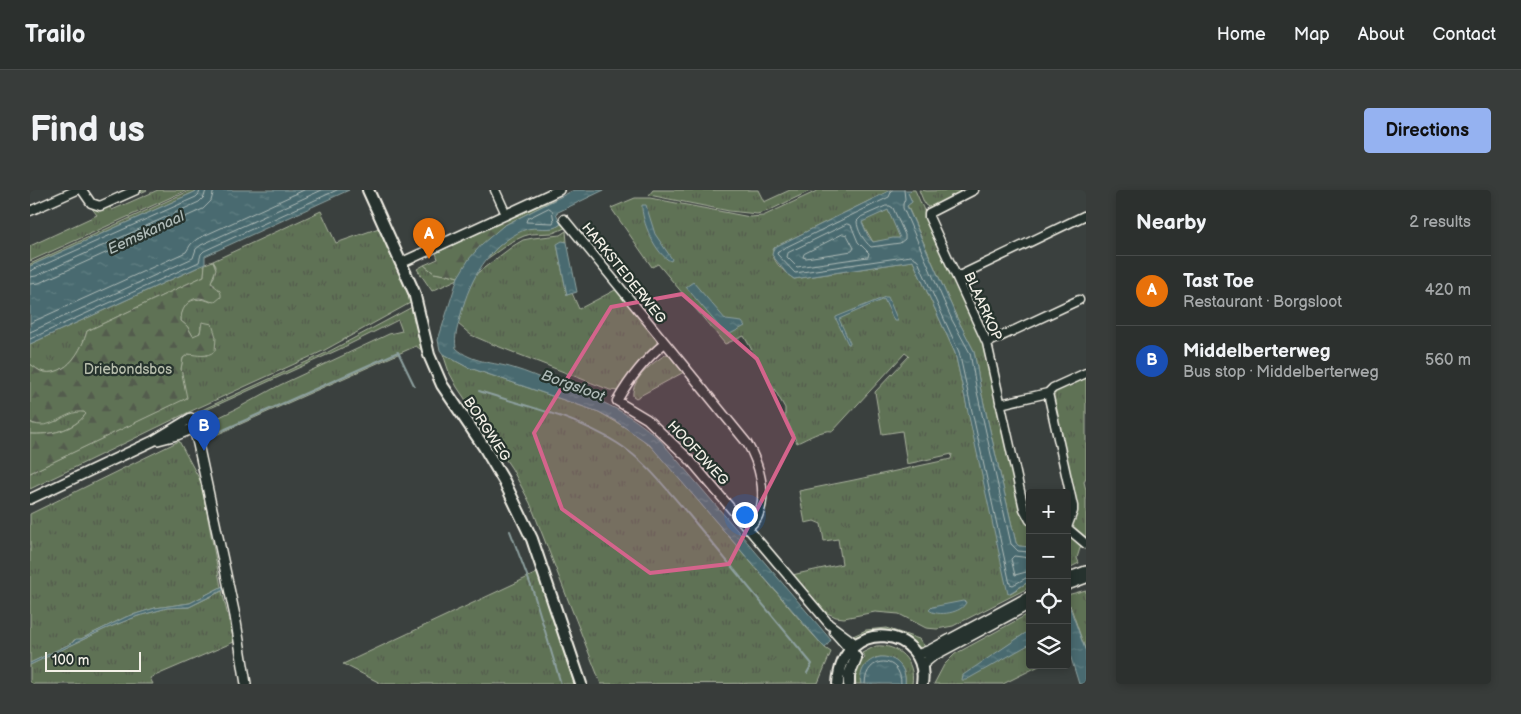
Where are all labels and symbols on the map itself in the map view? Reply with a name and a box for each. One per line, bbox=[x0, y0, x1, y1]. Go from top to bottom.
water label: Eemskanaal bbox=[105, 207, 188, 259]
pin: A bbox=[413, 218, 445, 259]
street label: HARKSTEDERWEG bbox=[578, 219, 670, 327]
street label: BLAARKOP bbox=[960, 269, 1006, 343]
park label: Driebondsbos bbox=[84, 361, 172, 378]
water label: Borgsloot bbox=[539, 366, 608, 406]
street label: BORGWEG bbox=[460, 394, 514, 465]
pin: B bbox=[188, 410, 220, 451]
street label: HOOFDWEG bbox=[664, 417, 732, 489]
your location bbox=[732, 502, 758, 528]
scale bar bbox=[45, 649, 141, 672]

